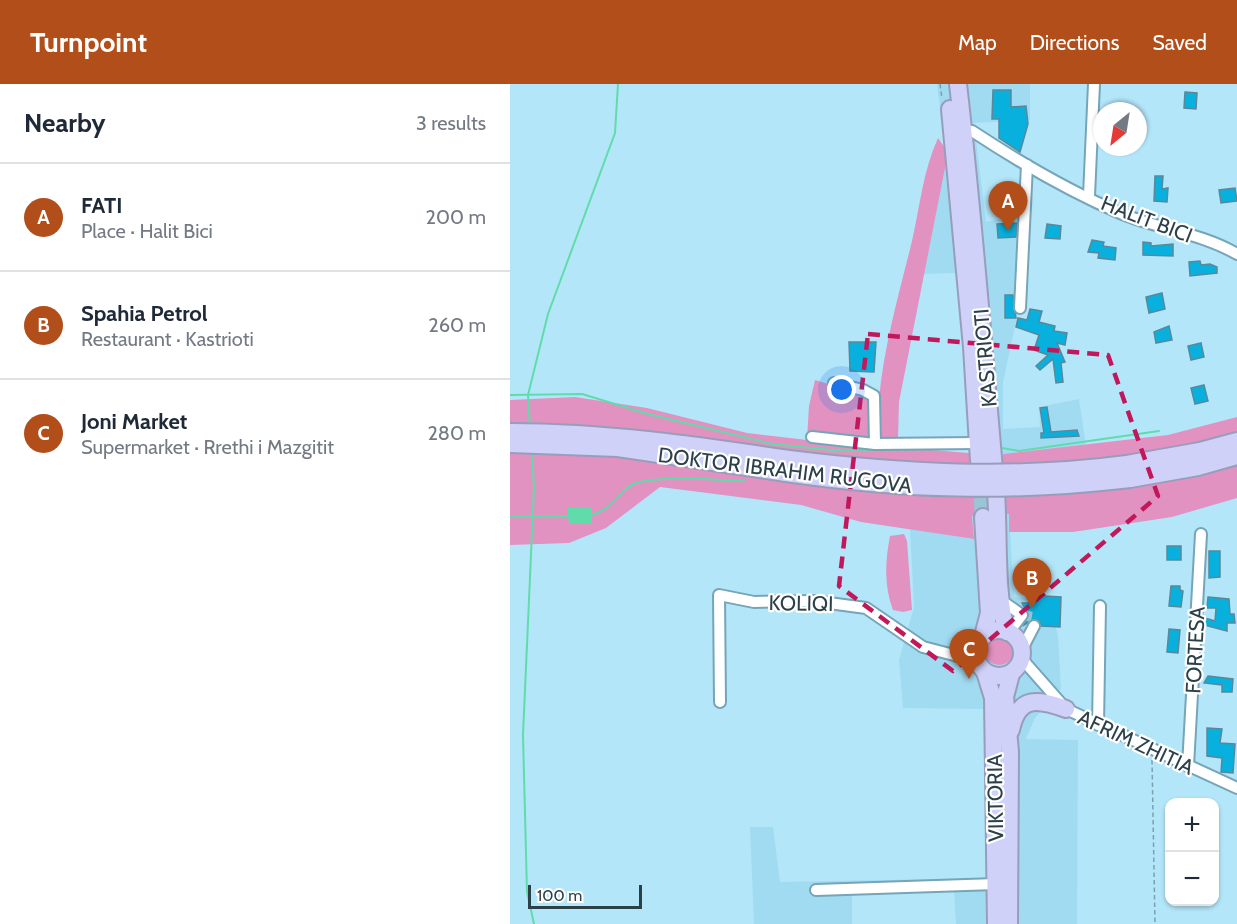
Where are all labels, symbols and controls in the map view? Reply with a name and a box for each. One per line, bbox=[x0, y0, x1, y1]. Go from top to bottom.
text: Turnpoint bbox=[30, 25, 147, 59]
text: Map bbox=[958, 30, 997, 55]
text: Directions bbox=[1030, 30, 1119, 55]
text: Saved bbox=[1152, 30, 1207, 55]
north arrow bbox=[1093, 102, 1147, 156]
text: Nearby bbox=[24, 107, 105, 139]
text: 3 results bbox=[416, 111, 486, 135]
pin: A bbox=[988, 182, 1028, 231]
street label: HALIT BICI bbox=[1098, 190, 1196, 248]
text: FATI bbox=[81, 192, 122, 219]
text: A bbox=[37, 205, 50, 229]
text: 200 m bbox=[426, 205, 486, 229]
text: Place · Halit Bici bbox=[81, 219, 213, 243]
text: Spahia Petrol bbox=[81, 300, 208, 327]
street label: KASTRIOTI bbox=[968, 308, 1002, 408]
text: B bbox=[37, 313, 50, 337]
text: 260 m bbox=[428, 313, 486, 337]
text: Restaurant · Kastrioti bbox=[81, 327, 254, 351]
your location bbox=[827, 375, 856, 404]
text: Joni Market bbox=[81, 408, 187, 435]
text: C bbox=[37, 421, 50, 445]
text: 280 m bbox=[427, 421, 486, 445]
text: Supermarket · Rrethi i Mazgitit bbox=[81, 435, 334, 459]
street label: DOKTOR IBRAHIM RUGOVA bbox=[657, 442, 913, 498]
pin: B bbox=[1012, 558, 1052, 608]
street label: KOLIQI bbox=[768, 590, 834, 616]
street label: FORTESA bbox=[1180, 606, 1210, 694]
pin: C bbox=[950, 630, 988, 679]
street label: AFRIM ZHITIA bbox=[1074, 704, 1198, 780]
street label: VIKTORIA bbox=[982, 754, 1008, 842]
map controls bbox=[1165, 798, 1219, 906]
button: + bbox=[1165, 798, 1219, 852]
button: − bbox=[1165, 852, 1219, 906]
scale bar bbox=[528, 882, 642, 910]
text: 100 m bbox=[537, 886, 582, 905]

